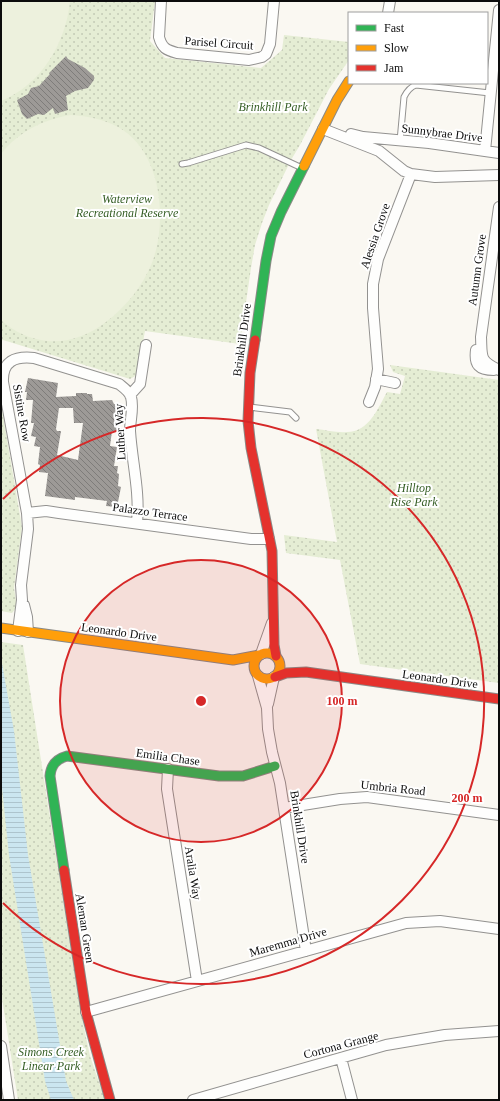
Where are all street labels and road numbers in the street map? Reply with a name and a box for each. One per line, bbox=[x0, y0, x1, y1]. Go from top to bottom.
street label: Parisel Circuit bbox=[184, 34, 255, 52]
street label: Sunnybrae Drive bbox=[401, 121, 483, 145]
street label: Alessia Grove bbox=[357, 201, 393, 271]
street label: Autumn Grove bbox=[465, 233, 489, 307]
street label: Brinkhill Drive bbox=[230, 303, 254, 377]
street label: Sistine Row bbox=[10, 383, 34, 443]
street label: Luther Way bbox=[112, 403, 128, 461]
street label: Palazzo Terrace bbox=[111, 500, 189, 524]
street label: Leonardo Drive bbox=[80, 620, 158, 644]
street label: Leonardo Drive bbox=[401, 667, 479, 691]
street label: Emilia Chase bbox=[135, 746, 201, 768]
street label: Umbria Road bbox=[360, 778, 426, 798]
street label: Brinkhill Drive bbox=[287, 790, 313, 864]
street label: Aralia Way bbox=[182, 845, 204, 901]
street label: Aleman Green bbox=[73, 892, 97, 964]
street label: Maremma Drive bbox=[248, 924, 328, 960]
street label: Cortona Grange bbox=[302, 1028, 380, 1062]

